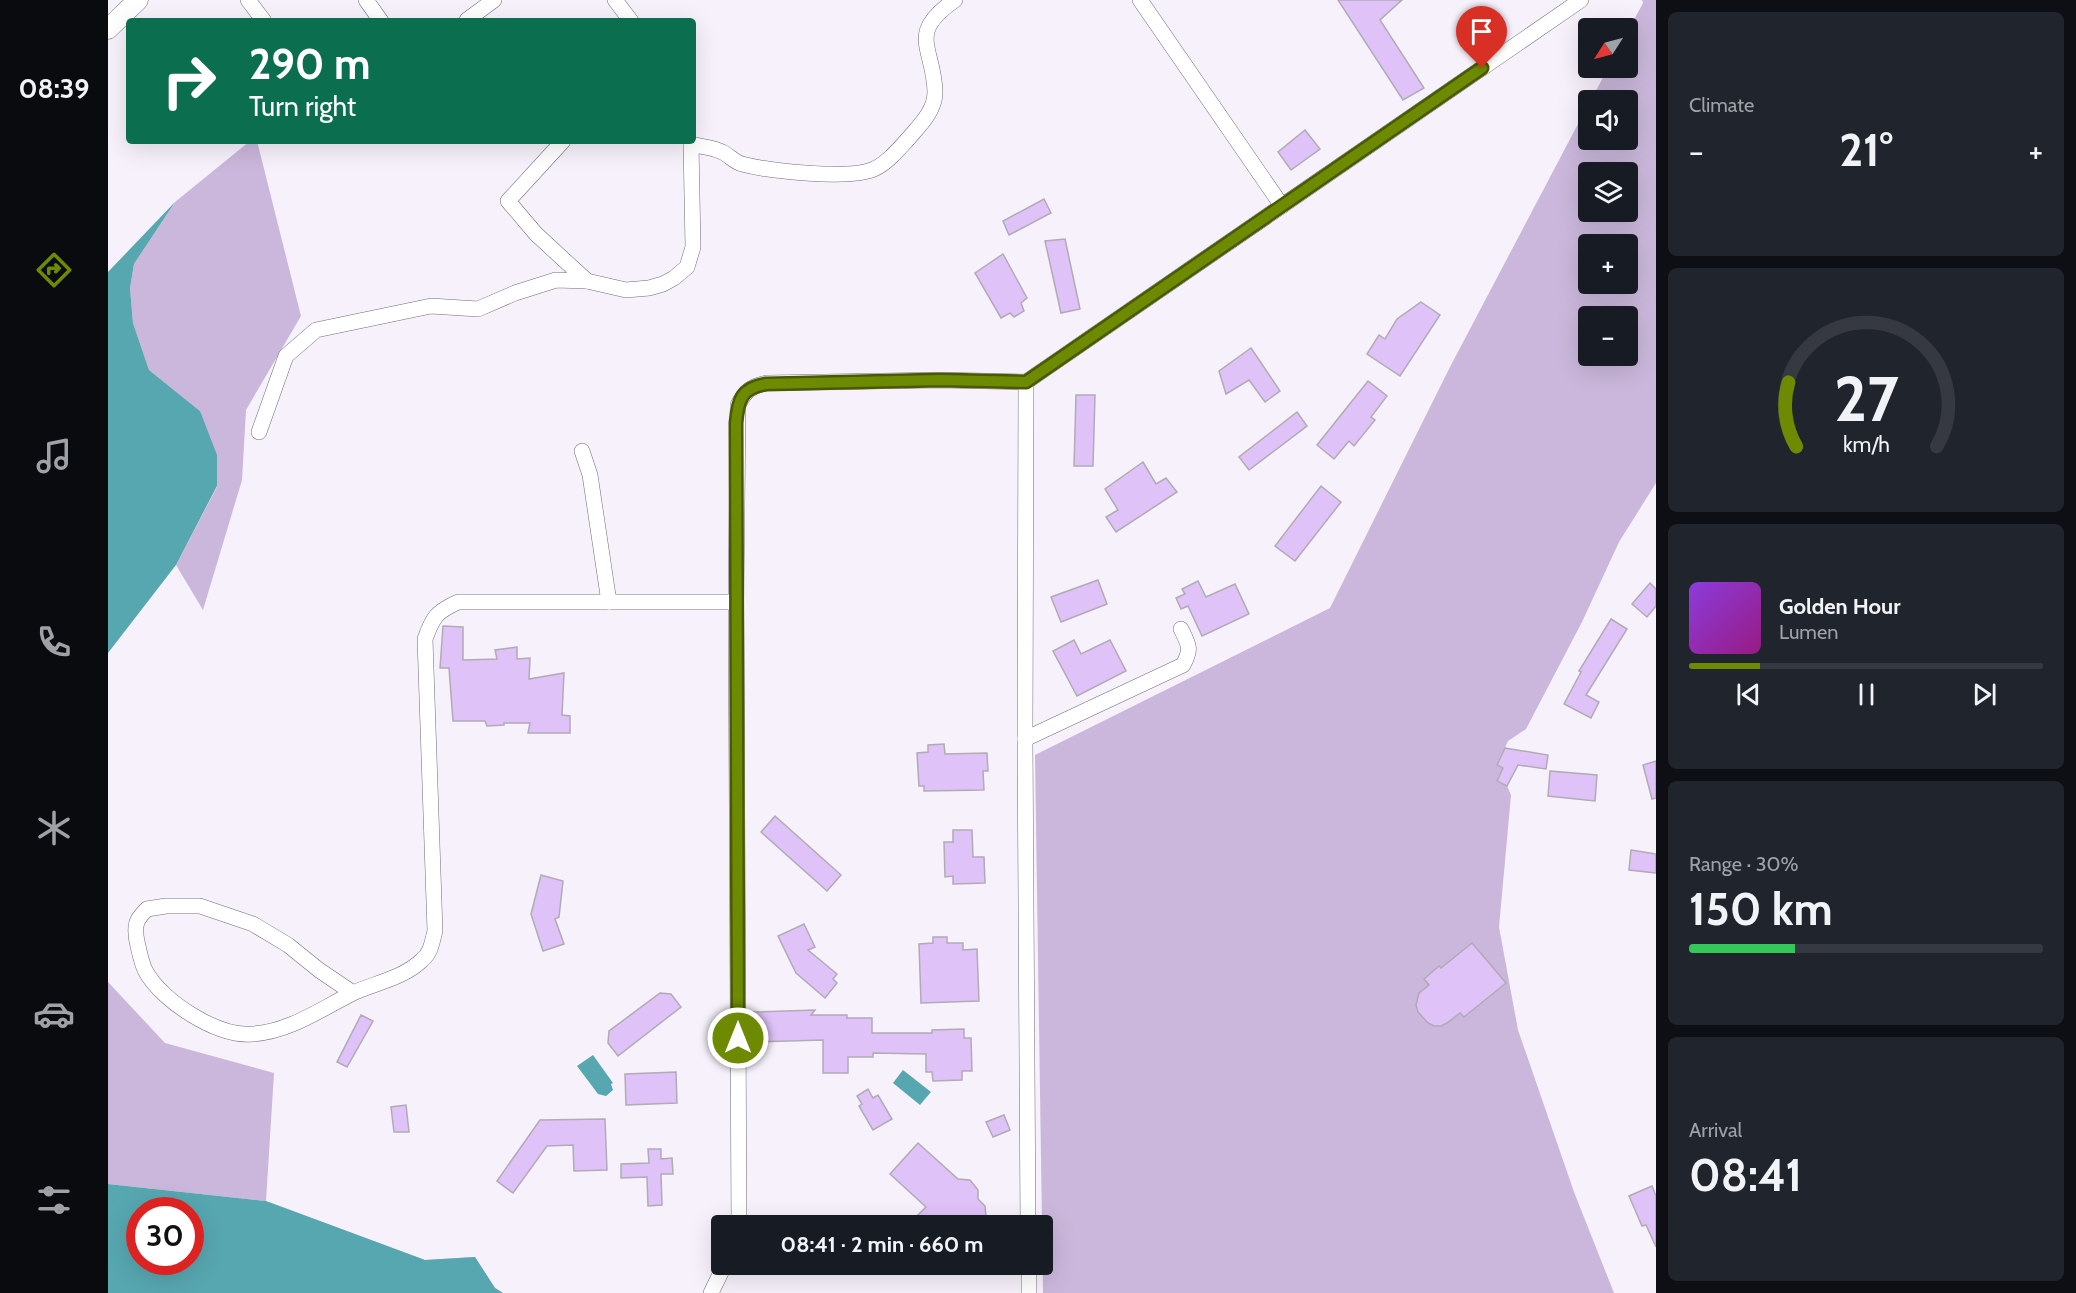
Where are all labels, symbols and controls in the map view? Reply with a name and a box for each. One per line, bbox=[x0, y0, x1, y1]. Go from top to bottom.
pin bbox=[1456, 6, 1507, 68]
icon: arrive bbox=[1465, 15, 1498, 48]
north arrow bbox=[1578, 18, 1638, 78]
map controls bbox=[1578, 18, 1638, 366]
text: 290 m bbox=[249, 38, 370, 90]
icon: right bbox=[150, 42, 228, 120]
text: 08:39 bbox=[18, 72, 90, 105]
text: Turn right bbox=[249, 90, 356, 123]
button: sound bbox=[1578, 90, 1638, 150]
text: Climate bbox=[1689, 93, 1754, 117]
text: 21° bbox=[1839, 123, 1893, 177]
text: − bbox=[1689, 131, 1704, 171]
text: + bbox=[2028, 131, 2043, 171]
button: layers bbox=[1578, 162, 1638, 222]
button: + bbox=[1578, 234, 1638, 294]
icon: directions bbox=[33, 249, 75, 291]
button: − bbox=[1578, 306, 1638, 366]
text: 27 bbox=[1834, 361, 1899, 437]
text: km/h bbox=[1843, 432, 1889, 458]
icon: music bbox=[33, 435, 75, 477]
text: Golden Hour bbox=[1779, 593, 1900, 620]
text: Lumen bbox=[1779, 620, 1838, 644]
icon: phone bbox=[33, 621, 75, 663]
icon: previous bbox=[1732, 678, 1765, 711]
icon: pause bbox=[1850, 678, 1883, 711]
icon: next bbox=[1968, 678, 2001, 711]
icon: climate bbox=[33, 807, 75, 849]
text: Range · 30% bbox=[1689, 852, 1798, 876]
text: 150 km bbox=[1689, 882, 1833, 936]
icon: car bbox=[33, 993, 75, 1035]
position arrow bbox=[706, 1006, 770, 1070]
text: Arrival bbox=[1689, 1118, 1742, 1142]
text: 08:41 bbox=[1689, 1148, 1802, 1202]
icon: filters bbox=[33, 1179, 75, 1221]
speed limit sign: 30 bbox=[126, 1197, 204, 1275]
text: 08:41 · 2 min · 660 m bbox=[781, 1231, 983, 1258]

